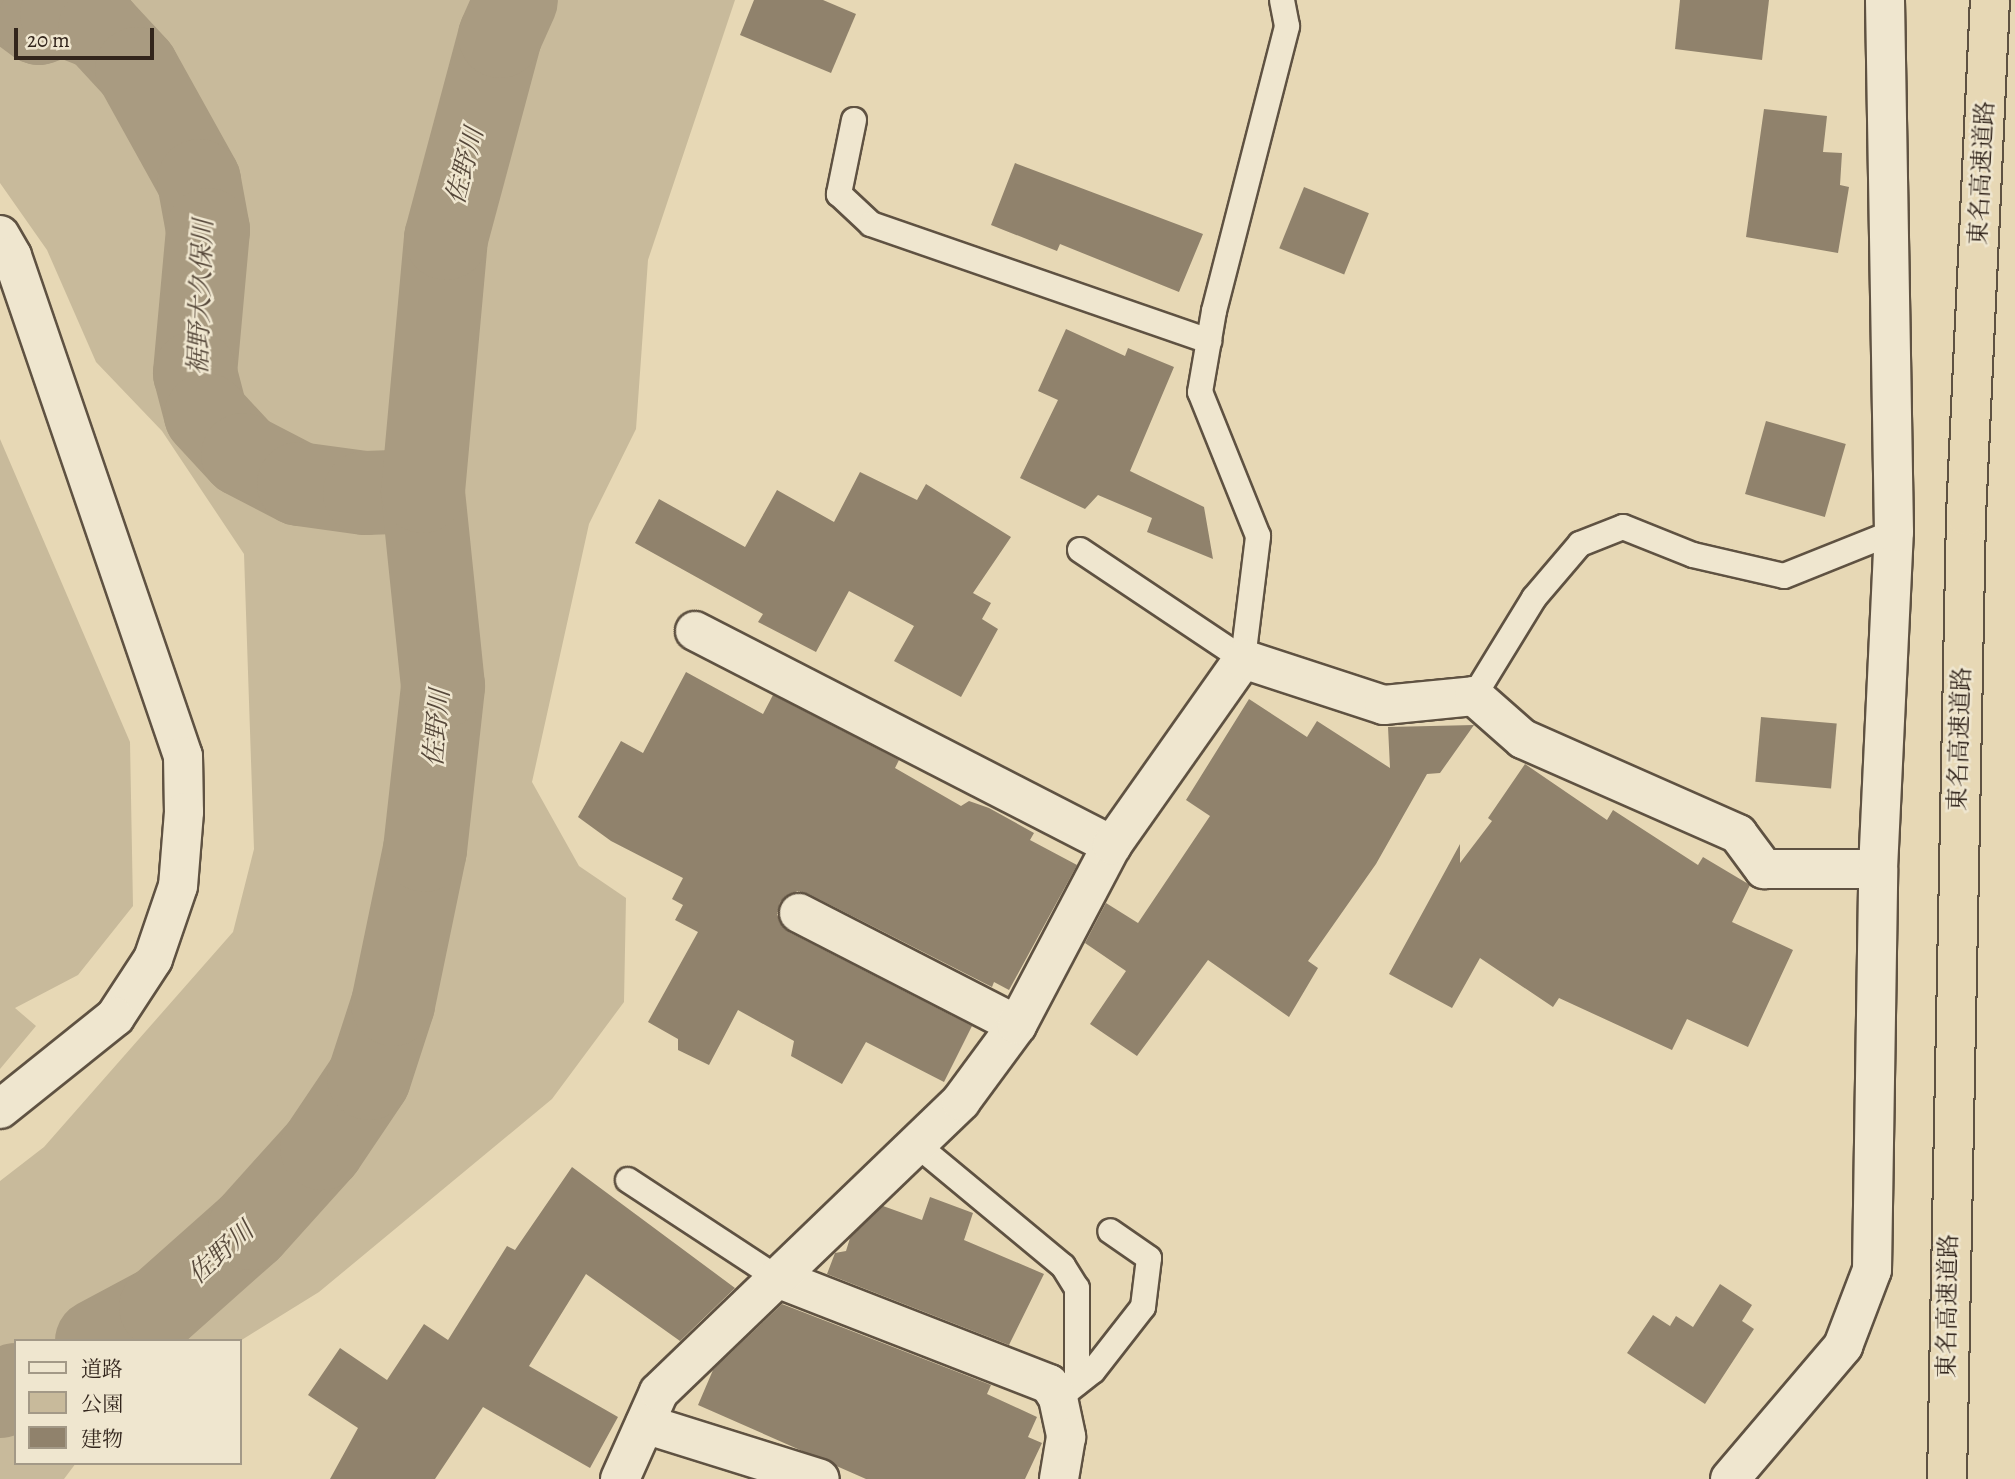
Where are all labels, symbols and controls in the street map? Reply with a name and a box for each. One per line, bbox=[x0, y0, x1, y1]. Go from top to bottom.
scale bar bbox=[18, 14, 158, 58]
text: 20 m bbox=[27, 26, 70, 54]
street label: 東名高速道路 bbox=[1964, 100, 2000, 246]
water label: 佐野川 bbox=[440, 124, 490, 208]
water label: 裾野大久保川 bbox=[183, 219, 219, 375]
street label: 東名高速道路 bbox=[1943, 667, 1977, 811]
water label: 佐野川 bbox=[418, 688, 456, 768]
water label: 佐野川 bbox=[182, 1215, 260, 1291]
street label: 東名高速道路 bbox=[1932, 1234, 1964, 1378]
legend bbox=[14, 1339, 242, 1465]
text: 道路 bbox=[81, 1355, 123, 1383]
text: 公園 bbox=[81, 1390, 123, 1418]
text: 建物 bbox=[81, 1425, 123, 1453]

